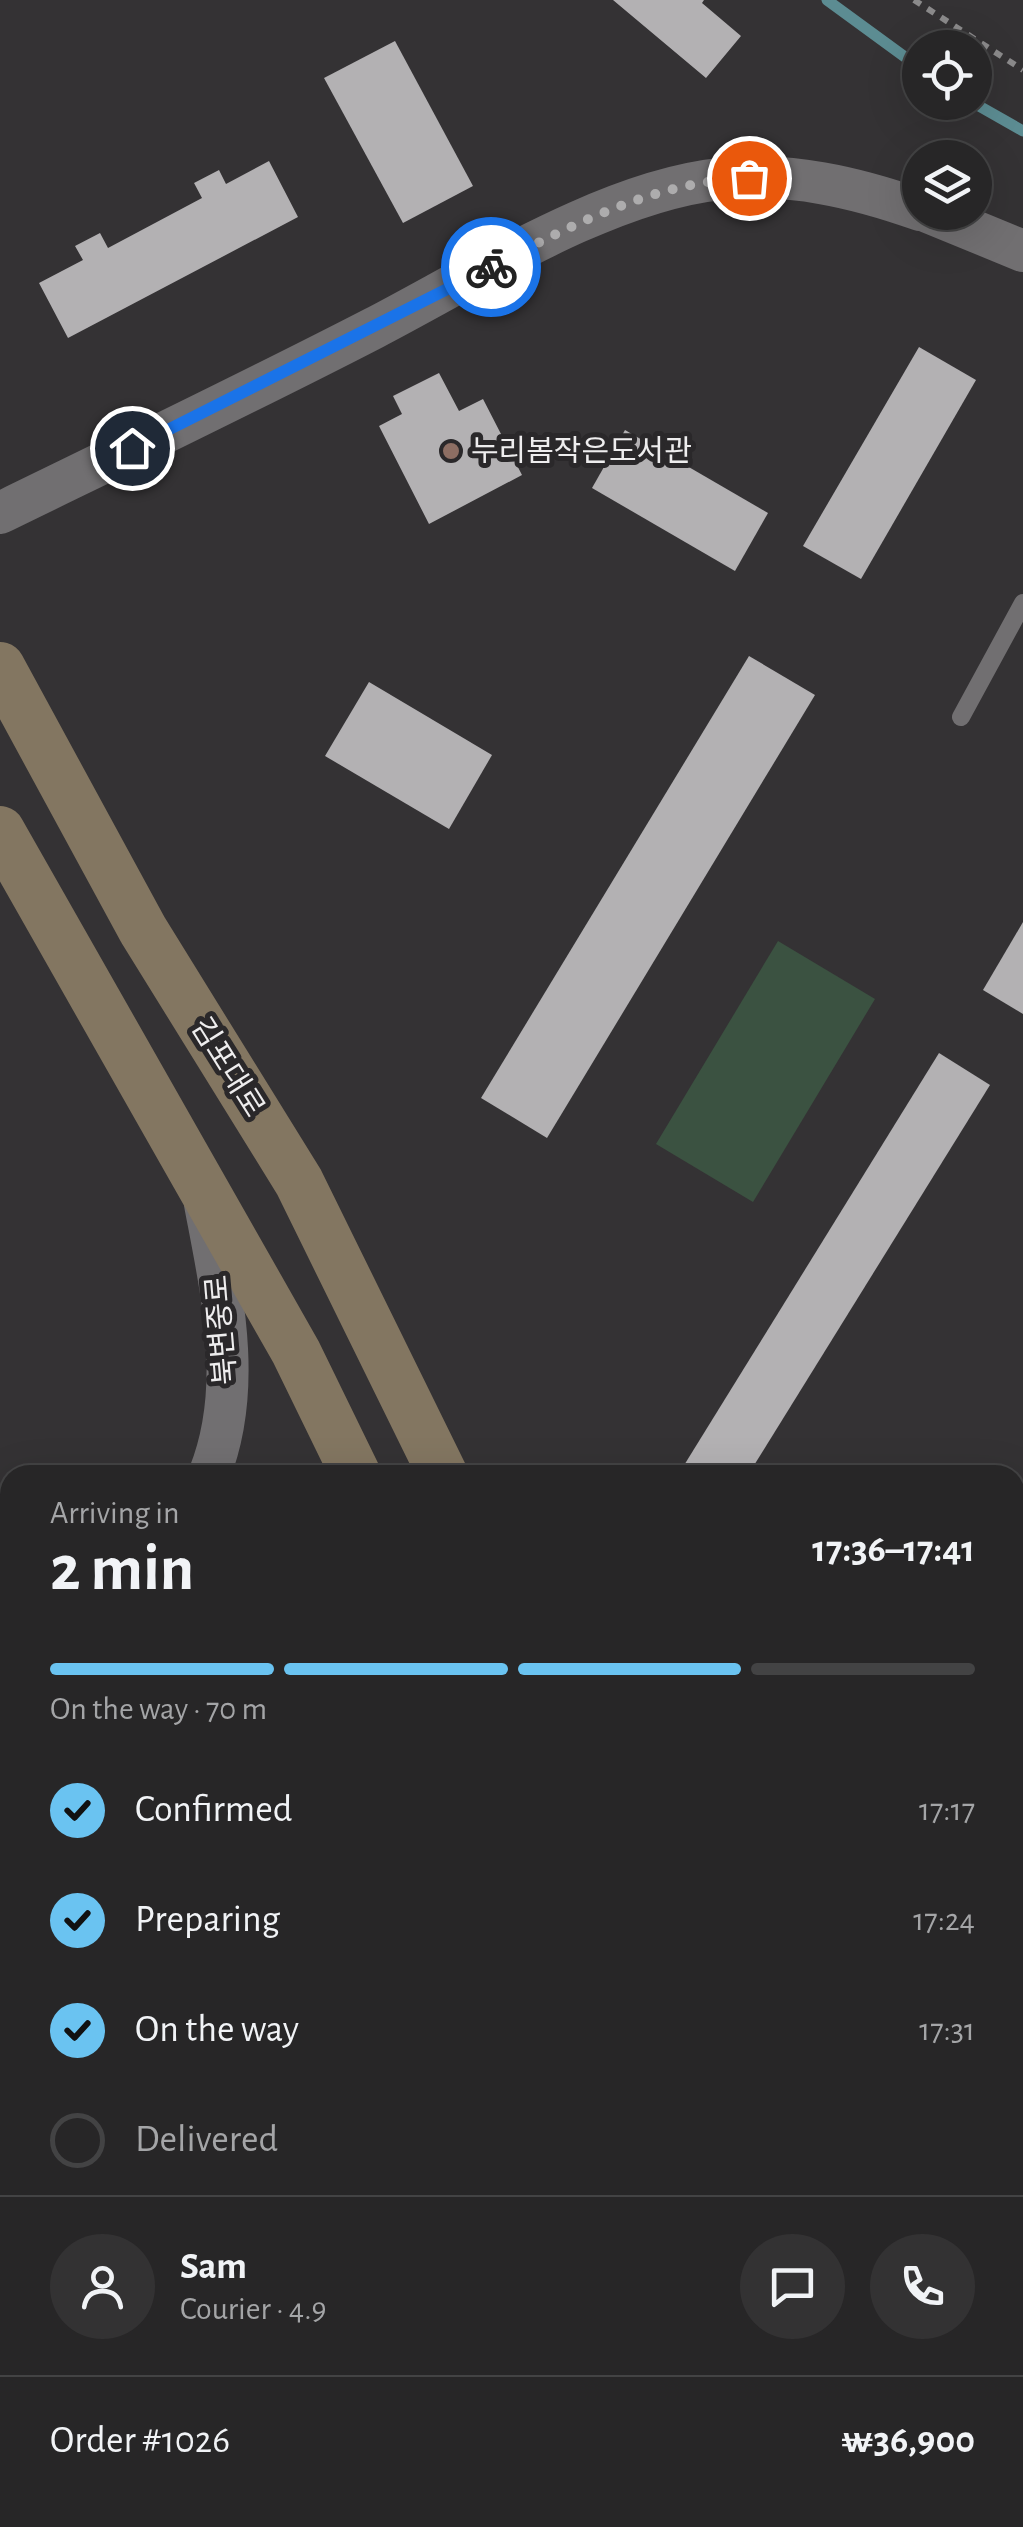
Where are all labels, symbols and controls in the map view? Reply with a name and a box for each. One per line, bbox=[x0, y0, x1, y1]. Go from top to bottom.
map controls bbox=[902, 30, 992, 230]
button: locate bbox=[902, 30, 992, 120]
pin bbox=[707, 136, 792, 221]
button: layers bbox=[902, 140, 992, 230]
icon: bag bbox=[722, 151, 777, 206]
courier bbox=[441, 217, 541, 317]
icon: bike bbox=[464, 240, 519, 295]
pin bbox=[90, 406, 175, 491]
icon: home bbox=[105, 421, 160, 476]
place label: 누리봄작은도서관 bbox=[471, 435, 692, 467]
marker: 누리봄작은도서관 bbox=[440, 440, 462, 462]
street label: 김포대로 bbox=[185, 1012, 270, 1122]
street label: 북변중로 bbox=[201, 1274, 242, 1386]
text: Arriving in bbox=[50, 1497, 179, 1529]
text: 17:36–17:41 bbox=[812, 1531, 975, 1569]
text: 2 min bbox=[50, 1537, 194, 1602]
text: On the way · 70 m bbox=[50, 1693, 267, 1725]
icon: check bbox=[50, 1783, 105, 1838]
text: Confirmed bbox=[135, 1791, 292, 1829]
text: 17:17 bbox=[919, 1794, 975, 1826]
icon: check bbox=[50, 1893, 105, 1948]
text: Preparing bbox=[135, 1901, 280, 1939]
text: 17:24 bbox=[913, 1904, 975, 1936]
icon: check bbox=[50, 2003, 105, 2058]
text: On the way bbox=[135, 2011, 299, 2049]
text: 17:31 bbox=[919, 2014, 975, 2046]
text: Delivered bbox=[135, 2121, 278, 2159]
button: person bbox=[50, 2234, 155, 2339]
button: chat bbox=[740, 2234, 845, 2339]
button: phone bbox=[870, 2234, 975, 2339]
text: Sam bbox=[180, 2248, 247, 2286]
text: Courier · 4.9 bbox=[180, 2293, 327, 2325]
text: Order #1026 bbox=[50, 2422, 230, 2460]
text: ₩36,900 bbox=[841, 2422, 975, 2460]

